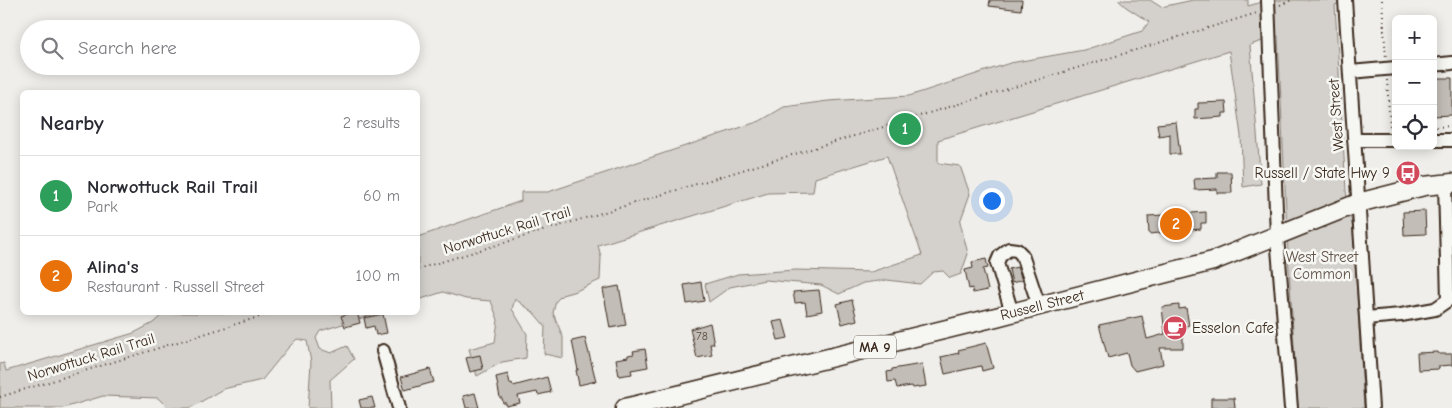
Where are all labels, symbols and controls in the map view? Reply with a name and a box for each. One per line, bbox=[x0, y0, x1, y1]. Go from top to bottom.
map controls bbox=[1392, 15, 1437, 150]
button: + bbox=[1392, 15, 1437, 60]
search box bbox=[20, 20, 420, 75]
icon: search bbox=[38, 34, 66, 62]
text: Search here bbox=[78, 37, 177, 59]
button: − bbox=[1392, 60, 1437, 105]
street label: West Street bbox=[1324, 77, 1348, 152]
button: locate bbox=[1392, 105, 1437, 150]
pin: 1 bbox=[889, 110, 921, 148]
text: Nearby bbox=[40, 111, 104, 135]
text: 2 results bbox=[343, 114, 400, 132]
bus stop icon: Russell / State Hwy 9 bbox=[1395, 160, 1421, 186]
place label: Russell / State Hwy 9 bbox=[1255, 164, 1390, 182]
text: Norwottuck Rail Trail bbox=[87, 176, 258, 198]
text: 1 bbox=[53, 187, 59, 205]
text: 60 m bbox=[363, 187, 400, 205]
your location bbox=[979, 188, 1005, 214]
text: Park bbox=[87, 198, 118, 216]
street label: Norwottuck Rail Trail bbox=[441, 202, 573, 258]
pin: 2 bbox=[1160, 205, 1192, 243]
park label: West Street Common bbox=[1286, 248, 1359, 283]
text: Alina's bbox=[87, 256, 139, 278]
text: 2 bbox=[52, 267, 60, 285]
text: 100 m bbox=[356, 267, 400, 285]
text: Restaurant · Russell Street bbox=[87, 278, 264, 296]
street label: Russell Street bbox=[998, 286, 1086, 324]
cafe icon: Esselon Cafe bbox=[1162, 315, 1188, 341]
place label: Esselon Cafe bbox=[1192, 319, 1274, 337]
street label: Norwottuck Rail Trail bbox=[25, 329, 157, 385]
house number: 78 bbox=[696, 329, 708, 343]
road number: MA 9 bbox=[854, 336, 896, 358]

